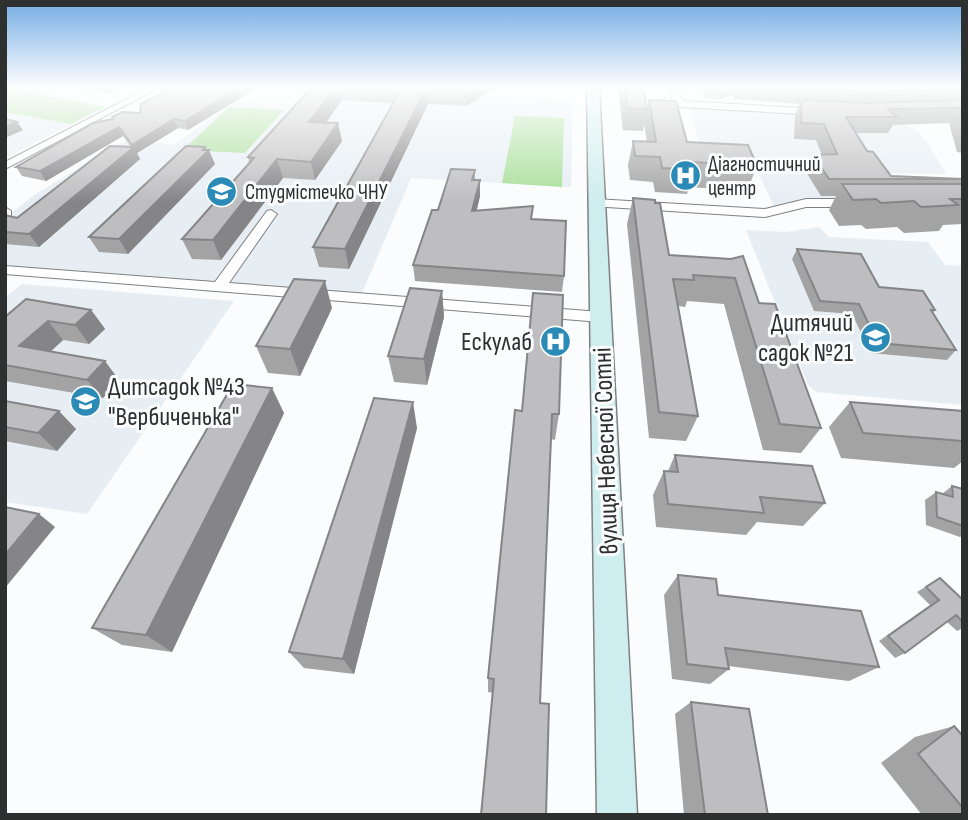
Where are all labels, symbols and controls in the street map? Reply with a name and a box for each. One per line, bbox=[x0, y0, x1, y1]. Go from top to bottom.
place label: Діагностичний центр bbox=[708, 152, 821, 201]
hospital icon: Діагностичний центр bbox=[668, 159, 702, 193]
school or university icon: Студмістечко ЧНУ bbox=[205, 175, 239, 209]
place label: Студмістечко ЧНУ bbox=[245, 180, 388, 205]
place label: Дитячий садок №21 bbox=[758, 308, 853, 369]
school or university icon: Дитячий садок №21 bbox=[859, 320, 893, 354]
hospital icon: Ескулаб bbox=[538, 324, 572, 358]
place label: Ескулаб bbox=[461, 327, 532, 358]
street label: вулиця Небесної Сотні bbox=[587, 347, 626, 555]
place label: Дитсадок №43 "Вербиченька" bbox=[108, 372, 245, 433]
school or university icon: Дитсадок №43 "Вербиченька" bbox=[68, 384, 102, 418]

